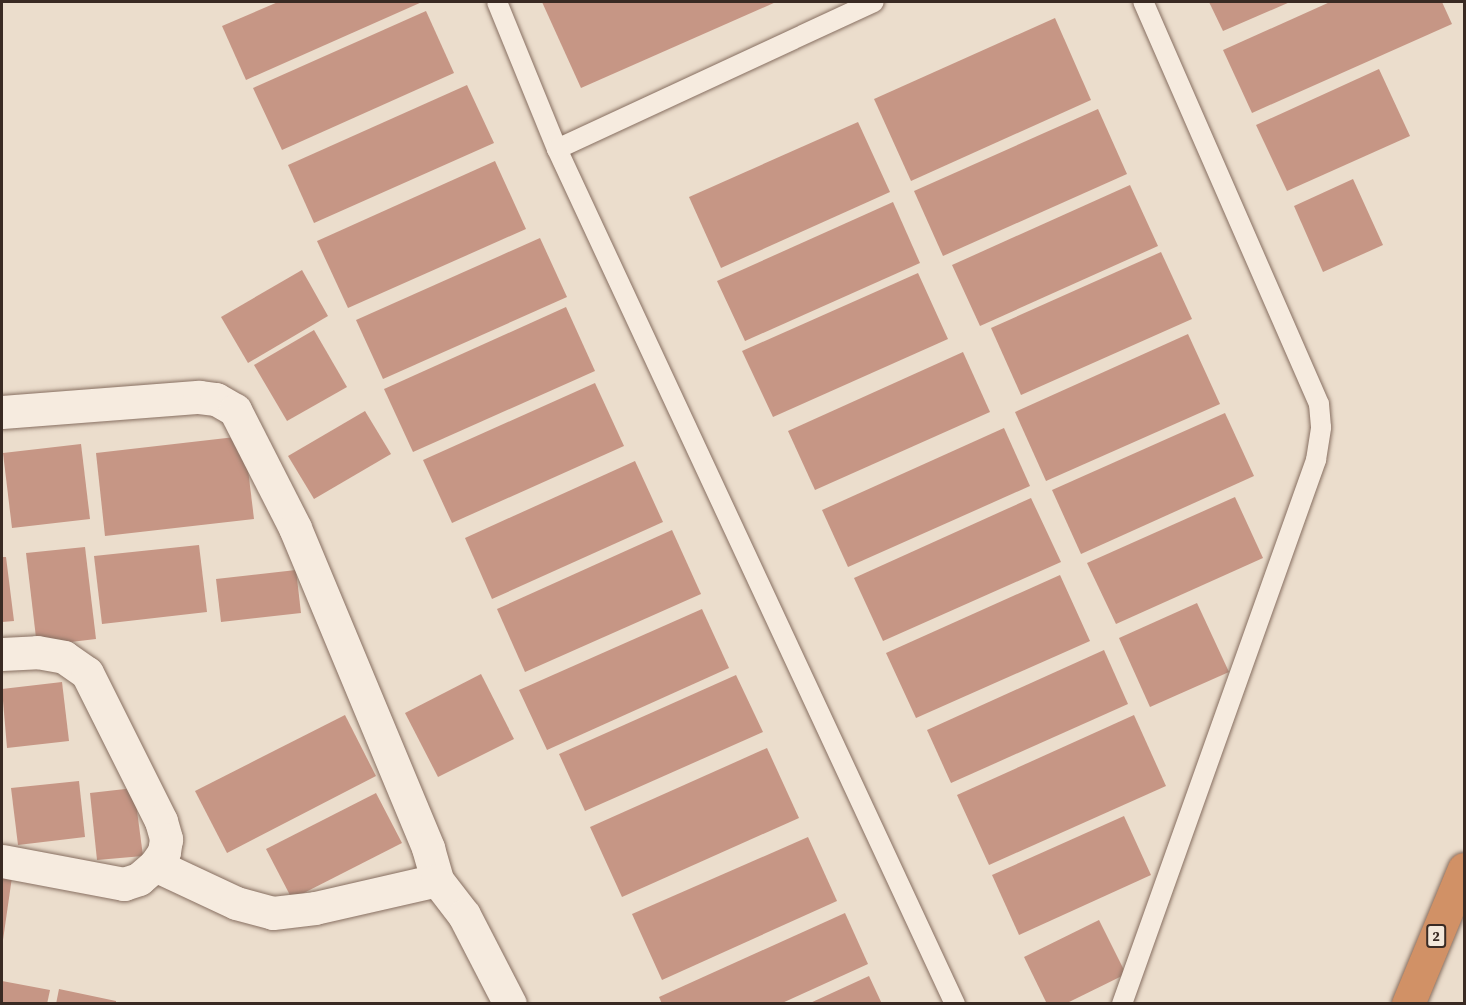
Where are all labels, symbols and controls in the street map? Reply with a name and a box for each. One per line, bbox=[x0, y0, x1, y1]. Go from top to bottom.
road number: 2 bbox=[1426, 925, 1446, 947]

